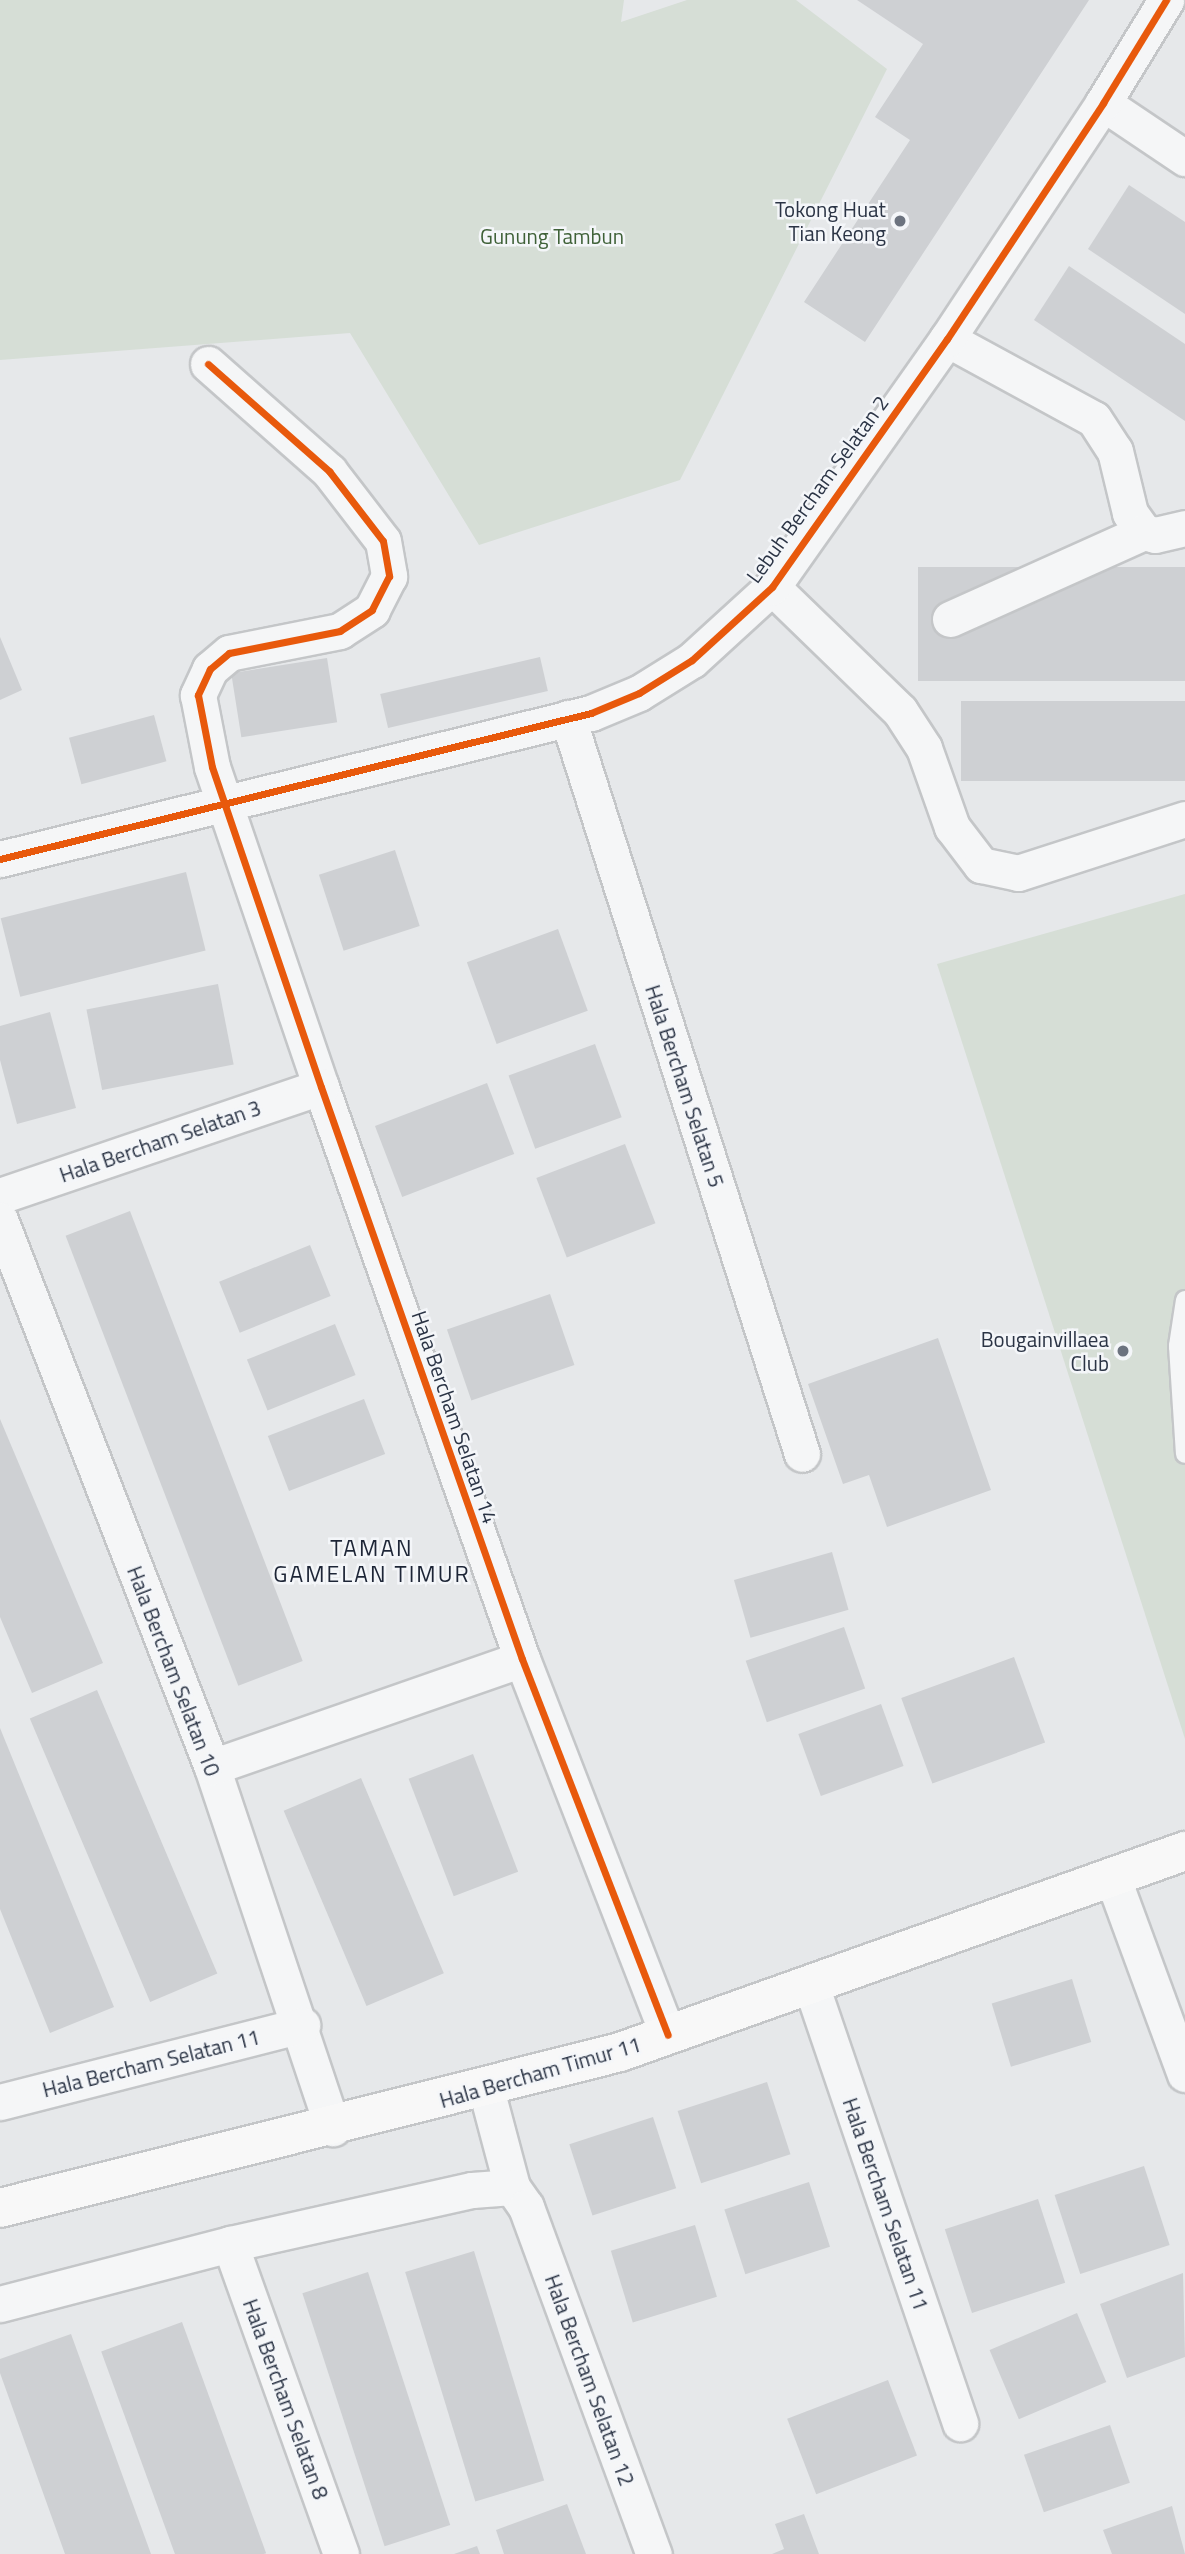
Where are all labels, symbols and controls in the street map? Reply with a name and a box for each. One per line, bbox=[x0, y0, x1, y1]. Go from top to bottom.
place label: Tokong Huat Tian Keong bbox=[775, 196, 886, 246]
marker: Tokong Huat Tian Keong bbox=[892, 213, 908, 229]
park label: Gunung Tambun bbox=[480, 223, 624, 249]
street label: Lebuh Bercham Selatan 2 bbox=[741, 390, 893, 588]
street label: Hala Bercham Selatan 5 bbox=[640, 982, 730, 1190]
street label: Hala Bercham Selatan 3 bbox=[56, 1095, 264, 1187]
street label: Hala Bercham Selatan 14 bbox=[407, 1307, 503, 1527]
place label: Bougainvillaea Club bbox=[981, 1326, 1109, 1376]
marker: Bougainvillaea Club bbox=[1115, 1343, 1131, 1359]
district label: TAMAN GAMELAN TIMUR bbox=[275, 1534, 469, 1588]
street label: Hala Bercham Selatan 10 bbox=[122, 1562, 226, 1780]
street label: Hala Bercham Selatan 11 bbox=[40, 2024, 262, 2102]
street label: Hala Bercham Timur 11 bbox=[436, 2031, 644, 2113]
street label: Hala Bercham Selatan 11 bbox=[838, 2094, 934, 2314]
street label: Hala Bercham Selatan 12 bbox=[540, 2271, 640, 2489]
street label: Hala Bercham Selatan 8 bbox=[238, 2295, 334, 2503]

